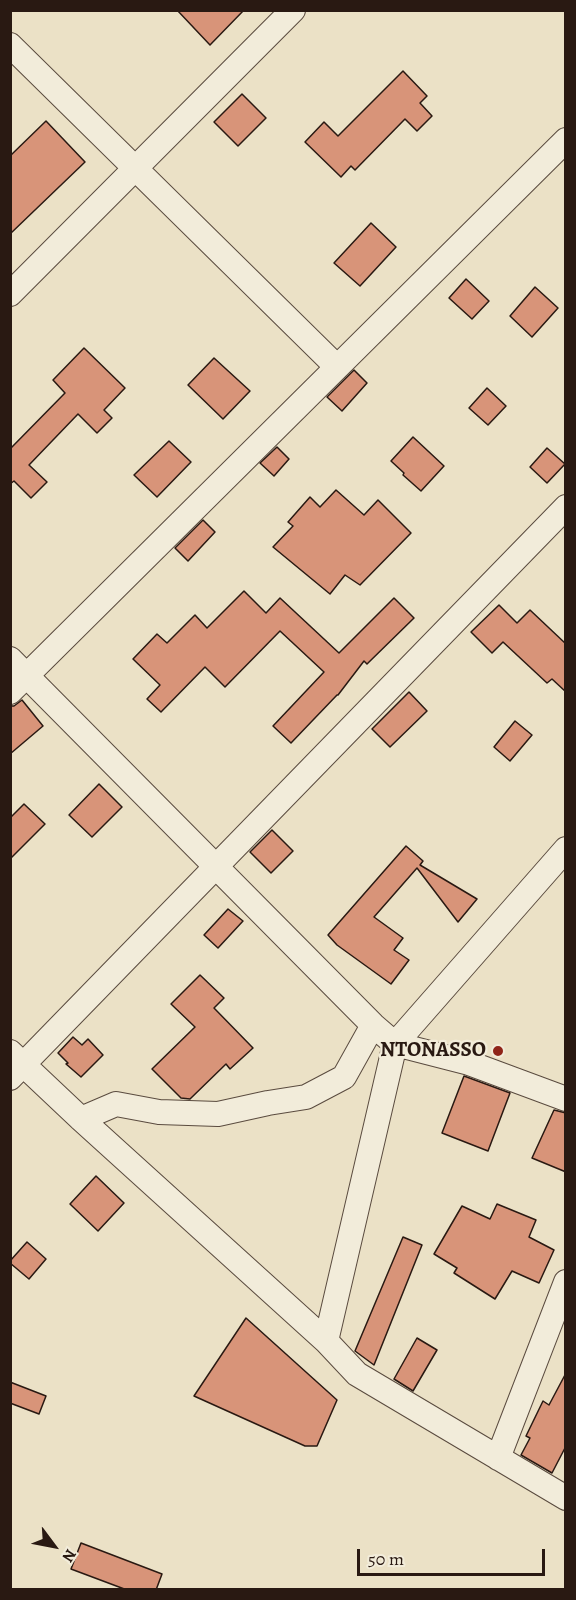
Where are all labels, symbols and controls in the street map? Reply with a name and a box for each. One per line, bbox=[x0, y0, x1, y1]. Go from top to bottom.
place label: NTONASSO bbox=[380, 1038, 486, 1064]
marker: NTONASSO bbox=[491, 1044, 505, 1058]
north arrow bbox=[24, 1516, 84, 1576]
scale bar bbox=[360, 1537, 548, 1575]
text: N bbox=[57, 1545, 82, 1566]
text: 50 m bbox=[368, 1547, 404, 1571]

